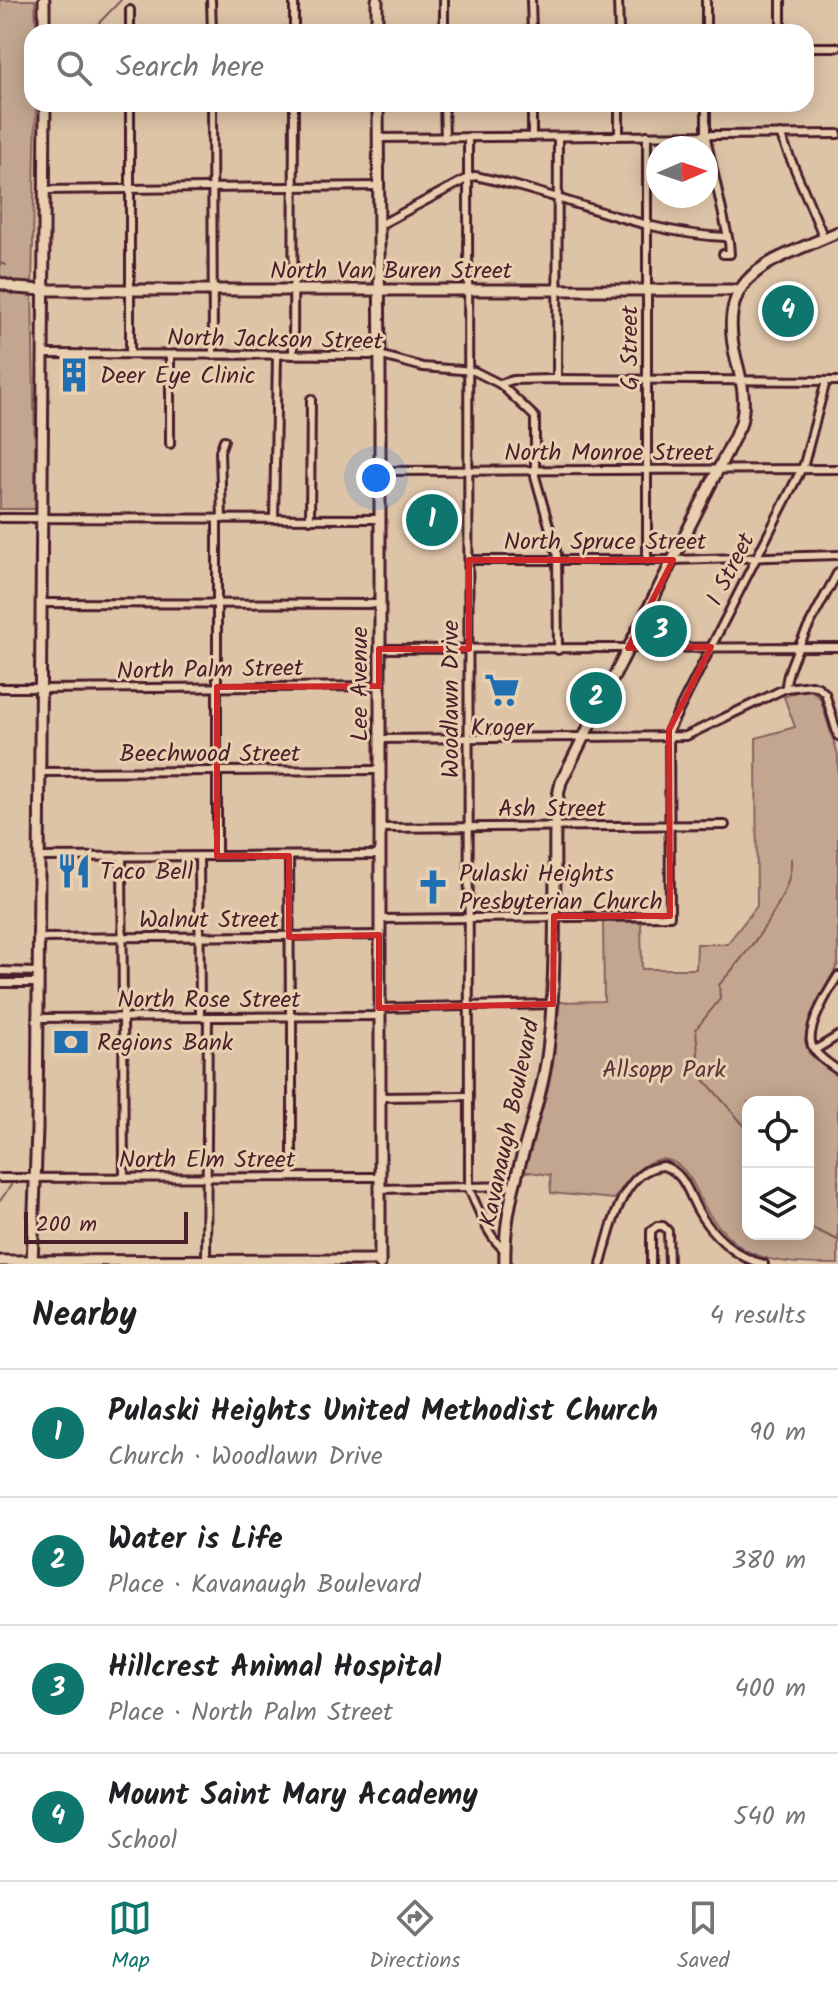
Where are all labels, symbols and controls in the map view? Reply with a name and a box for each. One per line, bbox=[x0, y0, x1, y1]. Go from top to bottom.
search box bbox=[24, 24, 814, 112]
text: Search here bbox=[116, 44, 264, 92]
icon: search bbox=[52, 46, 96, 90]
north arrow bbox=[646, 136, 718, 208]
street label: North Van Buren Street bbox=[270, 252, 513, 291]
pin: 4 bbox=[762, 281, 814, 341]
street label: G Street bbox=[611, 305, 650, 391]
street label: North Jackson Street bbox=[167, 319, 384, 362]
building icon: Deer Eye Clinic bbox=[55, 356, 93, 394]
place label: Deer Eye Clinic bbox=[100, 357, 256, 396]
street label: North Monroe Street bbox=[504, 434, 714, 473]
your location bbox=[356, 458, 396, 498]
pin: 1 bbox=[406, 490, 458, 550]
street label: North Spruce Street bbox=[504, 523, 707, 562]
street label: I Street bbox=[696, 525, 767, 613]
pin: 3 bbox=[635, 601, 687, 661]
street label: Woodlawn Drive bbox=[432, 620, 471, 778]
street label: Lee Avenue bbox=[341, 626, 380, 741]
street label: North Palm Street bbox=[116, 649, 304, 692]
pin: 2 bbox=[570, 668, 622, 728]
supermarket icon: Kroger bbox=[483, 671, 521, 709]
place label: Kroger bbox=[470, 709, 536, 748]
street label: Beechwood Street bbox=[120, 735, 301, 774]
street label: Ash Street bbox=[498, 790, 607, 829]
restaurant icon: Taco Bell bbox=[55, 852, 93, 890]
place label: Taco Bell bbox=[100, 853, 193, 892]
place label: Pulaski Heights Presbyterian Church bbox=[459, 855, 663, 922]
church icon: Pulaski Heights Presbyterian Church bbox=[414, 868, 452, 906]
street label: Walnut Street bbox=[139, 901, 280, 940]
street label: North Rose Street bbox=[117, 981, 301, 1020]
street label: Kavanaugh Boulevard bbox=[469, 1015, 552, 1231]
bank icon: Regions Bank bbox=[52, 1023, 90, 1061]
place label: Regions Bank bbox=[97, 1024, 234, 1063]
park label: Allsopp Park bbox=[602, 1051, 726, 1090]
map controls bbox=[742, 1096, 814, 1240]
button: locate bbox=[742, 1096, 814, 1168]
street label: North Elm Street bbox=[119, 1141, 296, 1180]
button: layers bbox=[742, 1168, 814, 1240]
scale bar bbox=[24, 1208, 188, 1244]
text: 200 m bbox=[36, 1208, 97, 1243]
text: Nearby bbox=[32, 1289, 137, 1343]
text: 4 results bbox=[710, 1295, 806, 1337]
text: Pulaski Heights United Methodist Church bbox=[108, 1388, 658, 1436]
text: 1 bbox=[54, 1412, 62, 1454]
text: 90 m bbox=[749, 1412, 806, 1454]
text: Church · Woodlawn Drive bbox=[108, 1436, 383, 1478]
text: Water is Life bbox=[108, 1516, 283, 1564]
text: 2 bbox=[50, 1540, 66, 1582]
text: 380 m bbox=[731, 1540, 806, 1582]
text: Place · Kavanaugh Boulevard bbox=[108, 1564, 421, 1606]
text: Hillcrest Animal Hospital bbox=[108, 1644, 441, 1692]
text: 3 bbox=[51, 1668, 65, 1710]
text: 400 m bbox=[735, 1668, 806, 1710]
text: Place · North Palm Street bbox=[108, 1692, 393, 1734]
text: Mount Saint Mary Academy bbox=[108, 1772, 478, 1820]
text: 4 bbox=[51, 1796, 65, 1838]
text: 540 m bbox=[734, 1796, 806, 1838]
text: School bbox=[108, 1820, 177, 1862]
tab: Map bbox=[108, 1896, 152, 1979]
tab: Directions bbox=[369, 1896, 461, 1979]
tab: Saved bbox=[677, 1896, 730, 1979]

